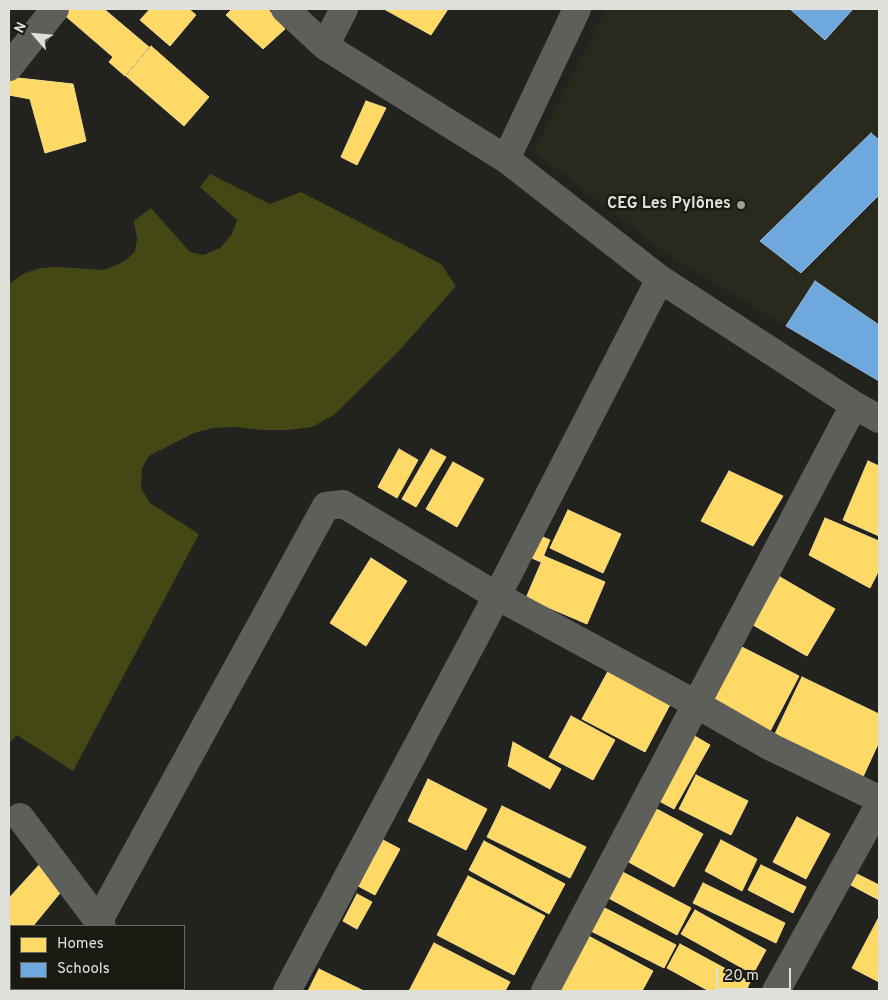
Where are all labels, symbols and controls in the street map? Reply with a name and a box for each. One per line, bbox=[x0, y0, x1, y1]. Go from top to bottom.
north arrow bbox=[10, 10, 60, 60]
text: N bbox=[11, 20, 31, 36]
place label: CEG Les Pylônes bbox=[607, 195, 731, 215]
marker: CEG Les Pylônes bbox=[735, 199, 747, 211]
legend bbox=[10, 925, 185, 990]
text: Homes bbox=[57, 935, 104, 954]
scale bar bbox=[718, 958, 793, 990]
text: Schools bbox=[57, 960, 110, 979]
text: 20 m bbox=[724, 967, 759, 986]

